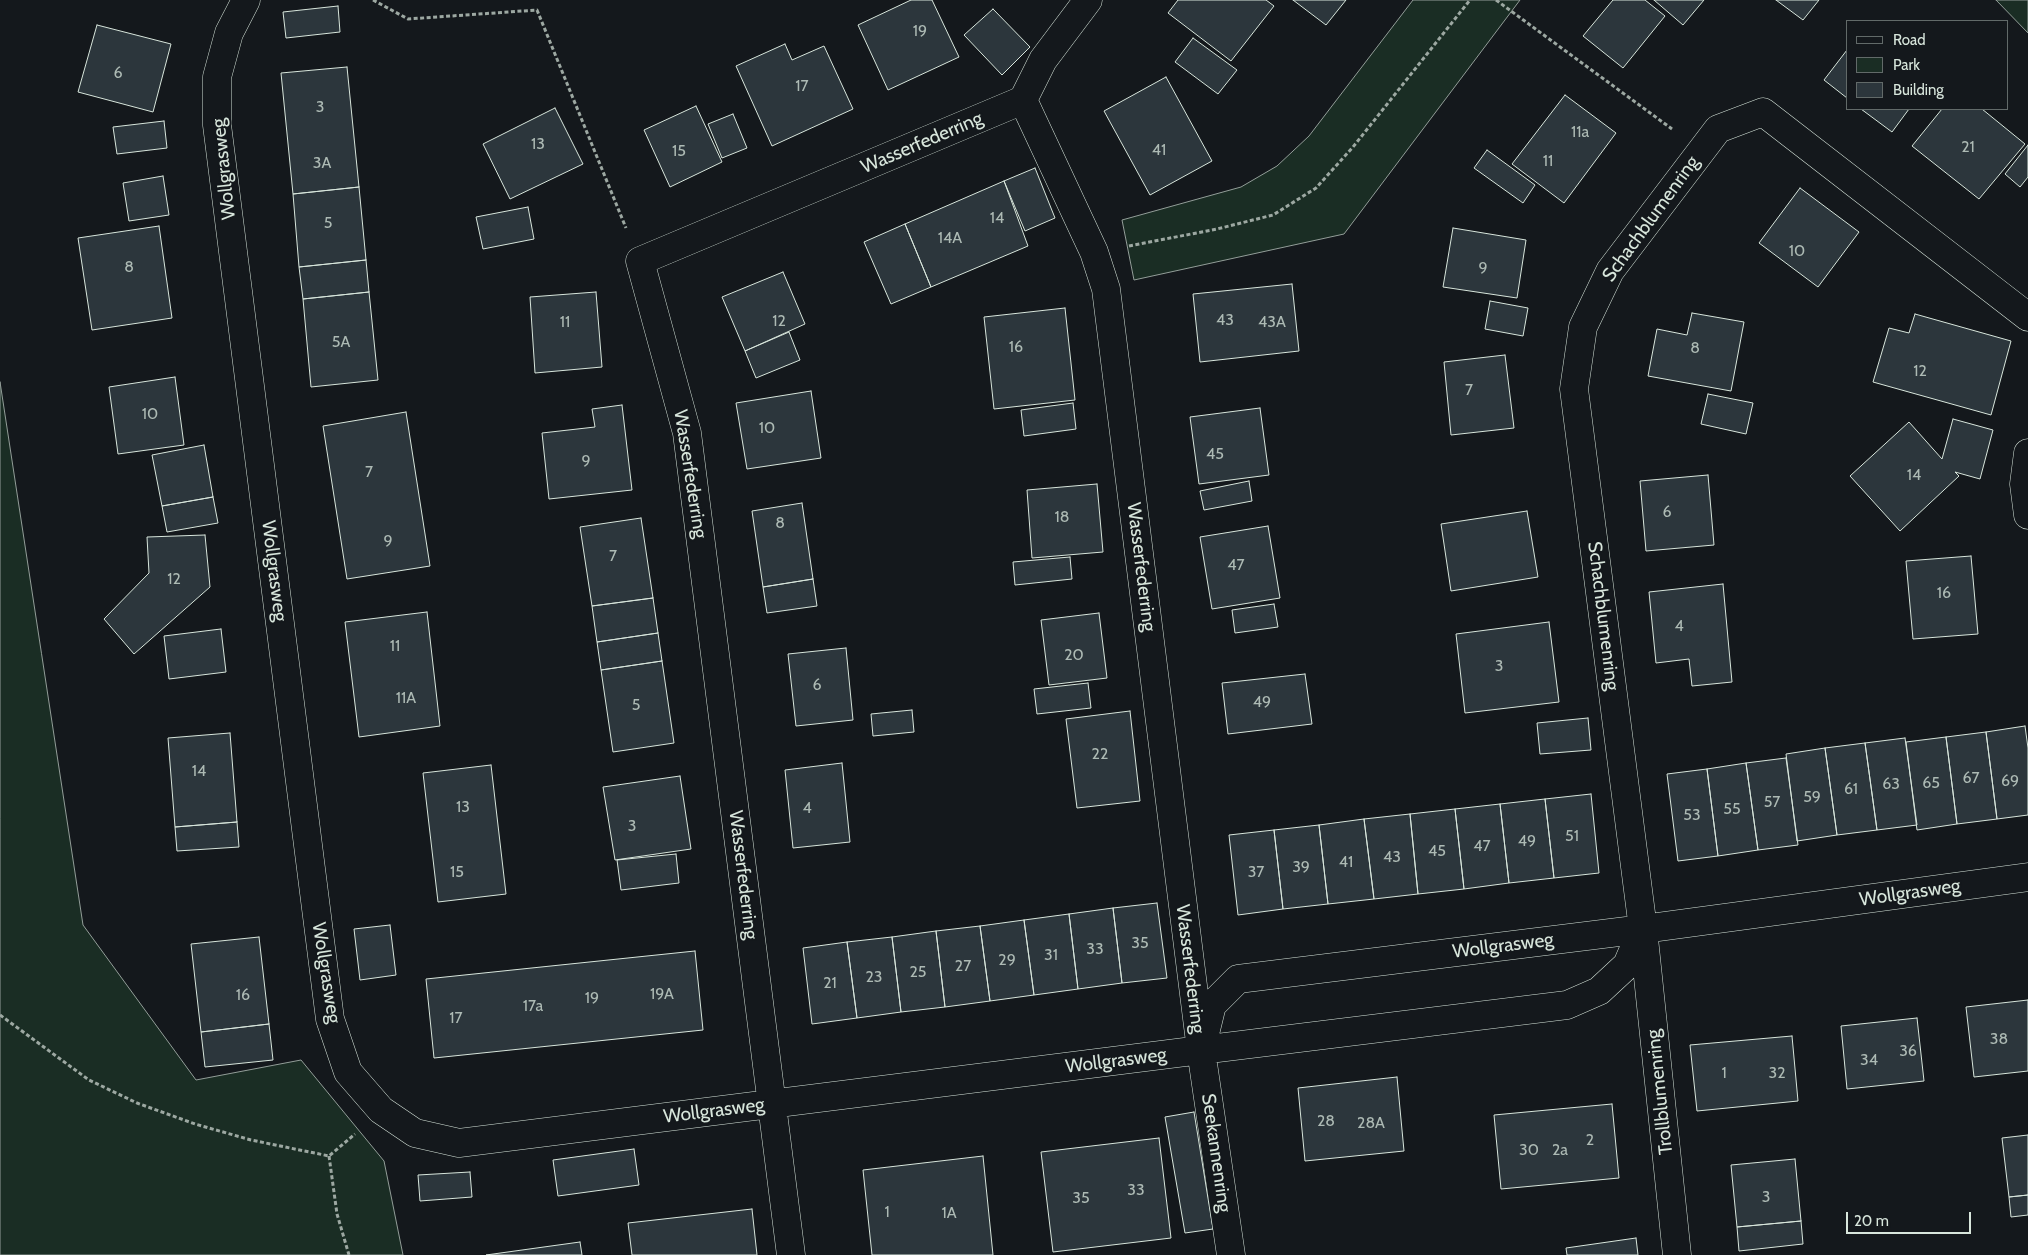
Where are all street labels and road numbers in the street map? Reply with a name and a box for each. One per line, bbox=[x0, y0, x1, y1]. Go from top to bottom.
street label: Wasserfederring bbox=[858, 107, 986, 179]
street label: Wollgrasweg bbox=[207, 117, 241, 221]
street label: Schachblumenring bbox=[1598, 152, 1704, 286]
street label: Wasserfederring bbox=[669, 408, 711, 540]
street label: Wasserfederring bbox=[1122, 501, 1160, 633]
street label: Wollgrasweg bbox=[256, 519, 292, 623]
street label: Schachblumenring bbox=[1583, 540, 1623, 692]
street label: Wasserfederring bbox=[724, 809, 762, 941]
street label: Wollgrasweg bbox=[1858, 875, 1962, 911]
street label: Wasserfederring bbox=[1171, 903, 1209, 1035]
street label: Wollgrasweg bbox=[307, 921, 345, 1025]
street label: Wollgrasweg bbox=[1451, 928, 1555, 964]
street label: Trollblumenring bbox=[1642, 1028, 1678, 1156]
street label: Wollgrasweg bbox=[1064, 1043, 1168, 1079]
street label: Seekannenring bbox=[1196, 1092, 1236, 1214]
street label: Wollgrasweg bbox=[662, 1093, 766, 1129]

